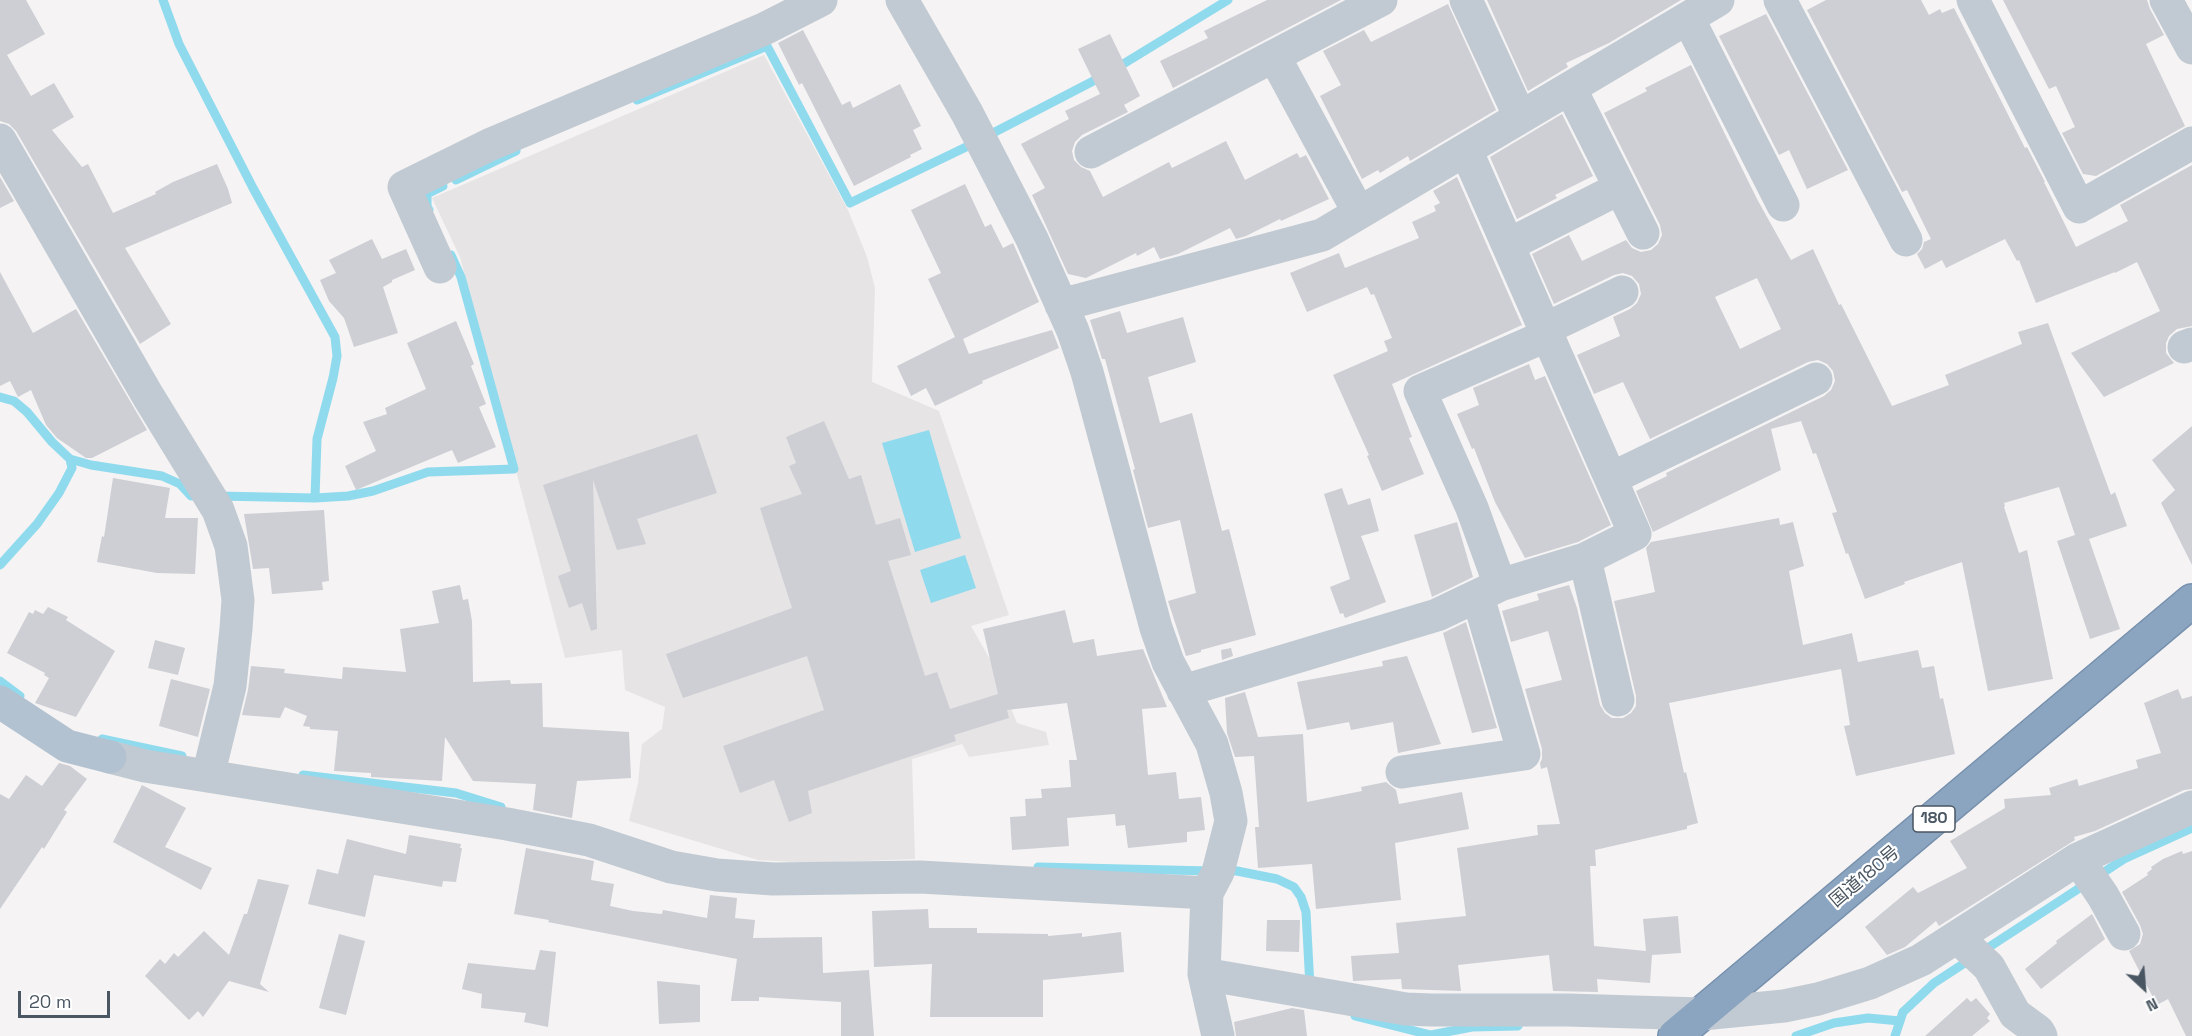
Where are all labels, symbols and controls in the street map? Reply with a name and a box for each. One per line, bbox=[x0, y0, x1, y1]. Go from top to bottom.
road number: 180 bbox=[1913, 806, 1955, 832]
street label: 国道180号 bbox=[1826, 842, 1904, 912]
north arrow bbox=[2114, 958, 2174, 1018]
scale bar bbox=[21, 979, 112, 1017]
text: 20 m bbox=[29, 990, 72, 1013]
text: N bbox=[2143, 993, 2162, 1016]

